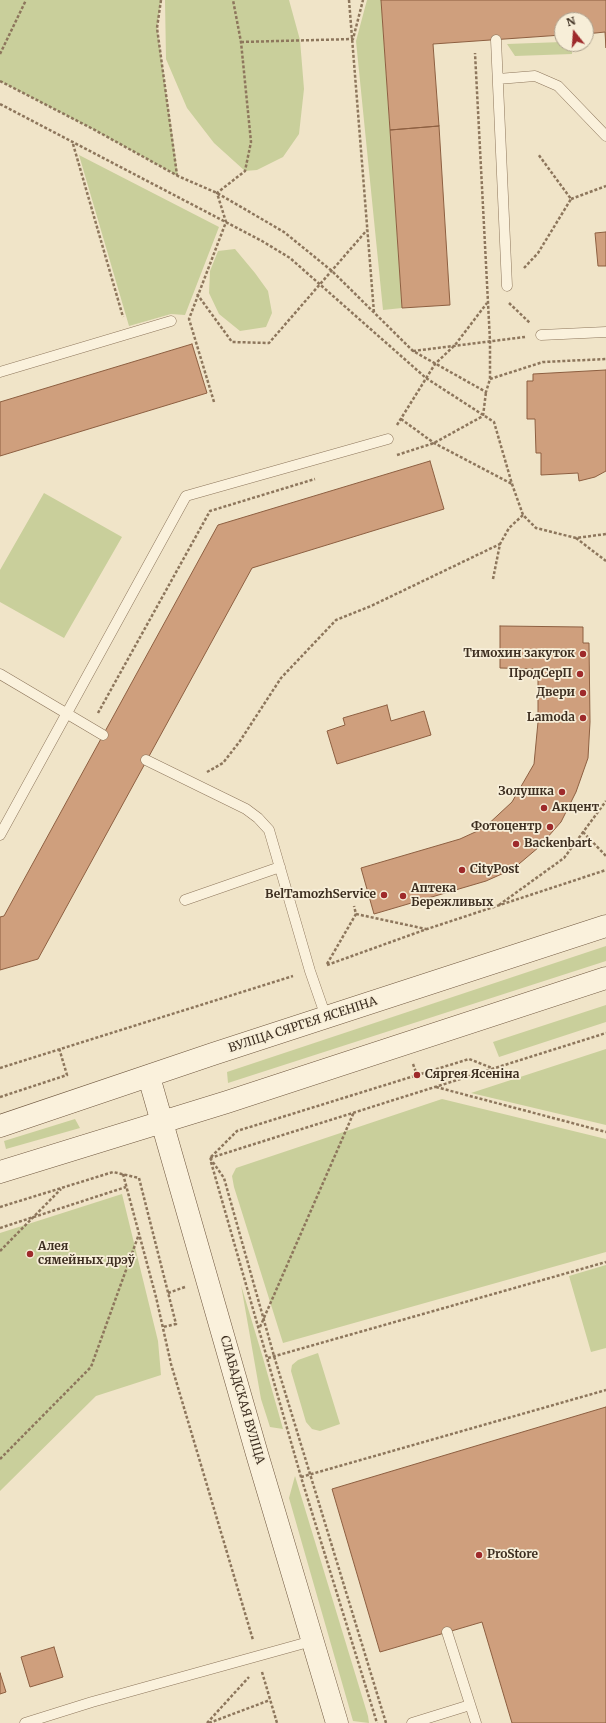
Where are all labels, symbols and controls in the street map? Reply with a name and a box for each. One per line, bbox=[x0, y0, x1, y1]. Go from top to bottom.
north arrow bbox=[554, 12, 594, 52]
text: N bbox=[565, 14, 577, 29]
place label: Тимохин закуток bbox=[463, 647, 575, 661]
marker: Тимохин закуток bbox=[578, 649, 588, 659]
place label: ПродСерП bbox=[509, 667, 572, 681]
marker: ПродСерП bbox=[575, 669, 585, 679]
place label: Двери bbox=[536, 686, 575, 700]
marker: Двери bbox=[578, 688, 588, 698]
place label: Lamoda bbox=[527, 711, 575, 725]
marker: Lamoda bbox=[578, 713, 588, 723]
place label: Золушка bbox=[498, 785, 554, 799]
marker: Золушка bbox=[557, 787, 567, 797]
place label: Акцент bbox=[552, 801, 599, 815]
marker: Акцент bbox=[539, 803, 549, 813]
place label: Фотоцентр bbox=[471, 820, 542, 834]
marker: Фотоцентр bbox=[545, 822, 555, 832]
place label: Backenbart bbox=[524, 837, 592, 851]
marker: Backenbart bbox=[511, 839, 521, 849]
place label: CityPost bbox=[470, 863, 519, 877]
marker: CityPost bbox=[457, 865, 467, 875]
place label: Аптека Бережливых bbox=[411, 882, 493, 910]
place label: BelTamozhService bbox=[265, 888, 376, 902]
marker: BelTamozhService bbox=[379, 890, 389, 900]
marker: Аптека Бережливых bbox=[398, 891, 408, 901]
street label: ВУЛІЦА СЯРГЕЯ ЯСЕНІНА bbox=[227, 994, 379, 1056]
place label: Сяргея Ясеніна bbox=[425, 1068, 519, 1082]
marker: Сяргея Ясеніна bbox=[412, 1070, 422, 1080]
place label: Алея сямейных дрэў bbox=[38, 1240, 135, 1268]
marker: Алея сямейных дрэў bbox=[25, 1249, 35, 1259]
street label: СЛАБАДСКАЯ ВУЛІЦА bbox=[217, 1334, 267, 1466]
place label: ProStore bbox=[487, 1548, 538, 1562]
marker: ProStore bbox=[474, 1550, 484, 1560]

